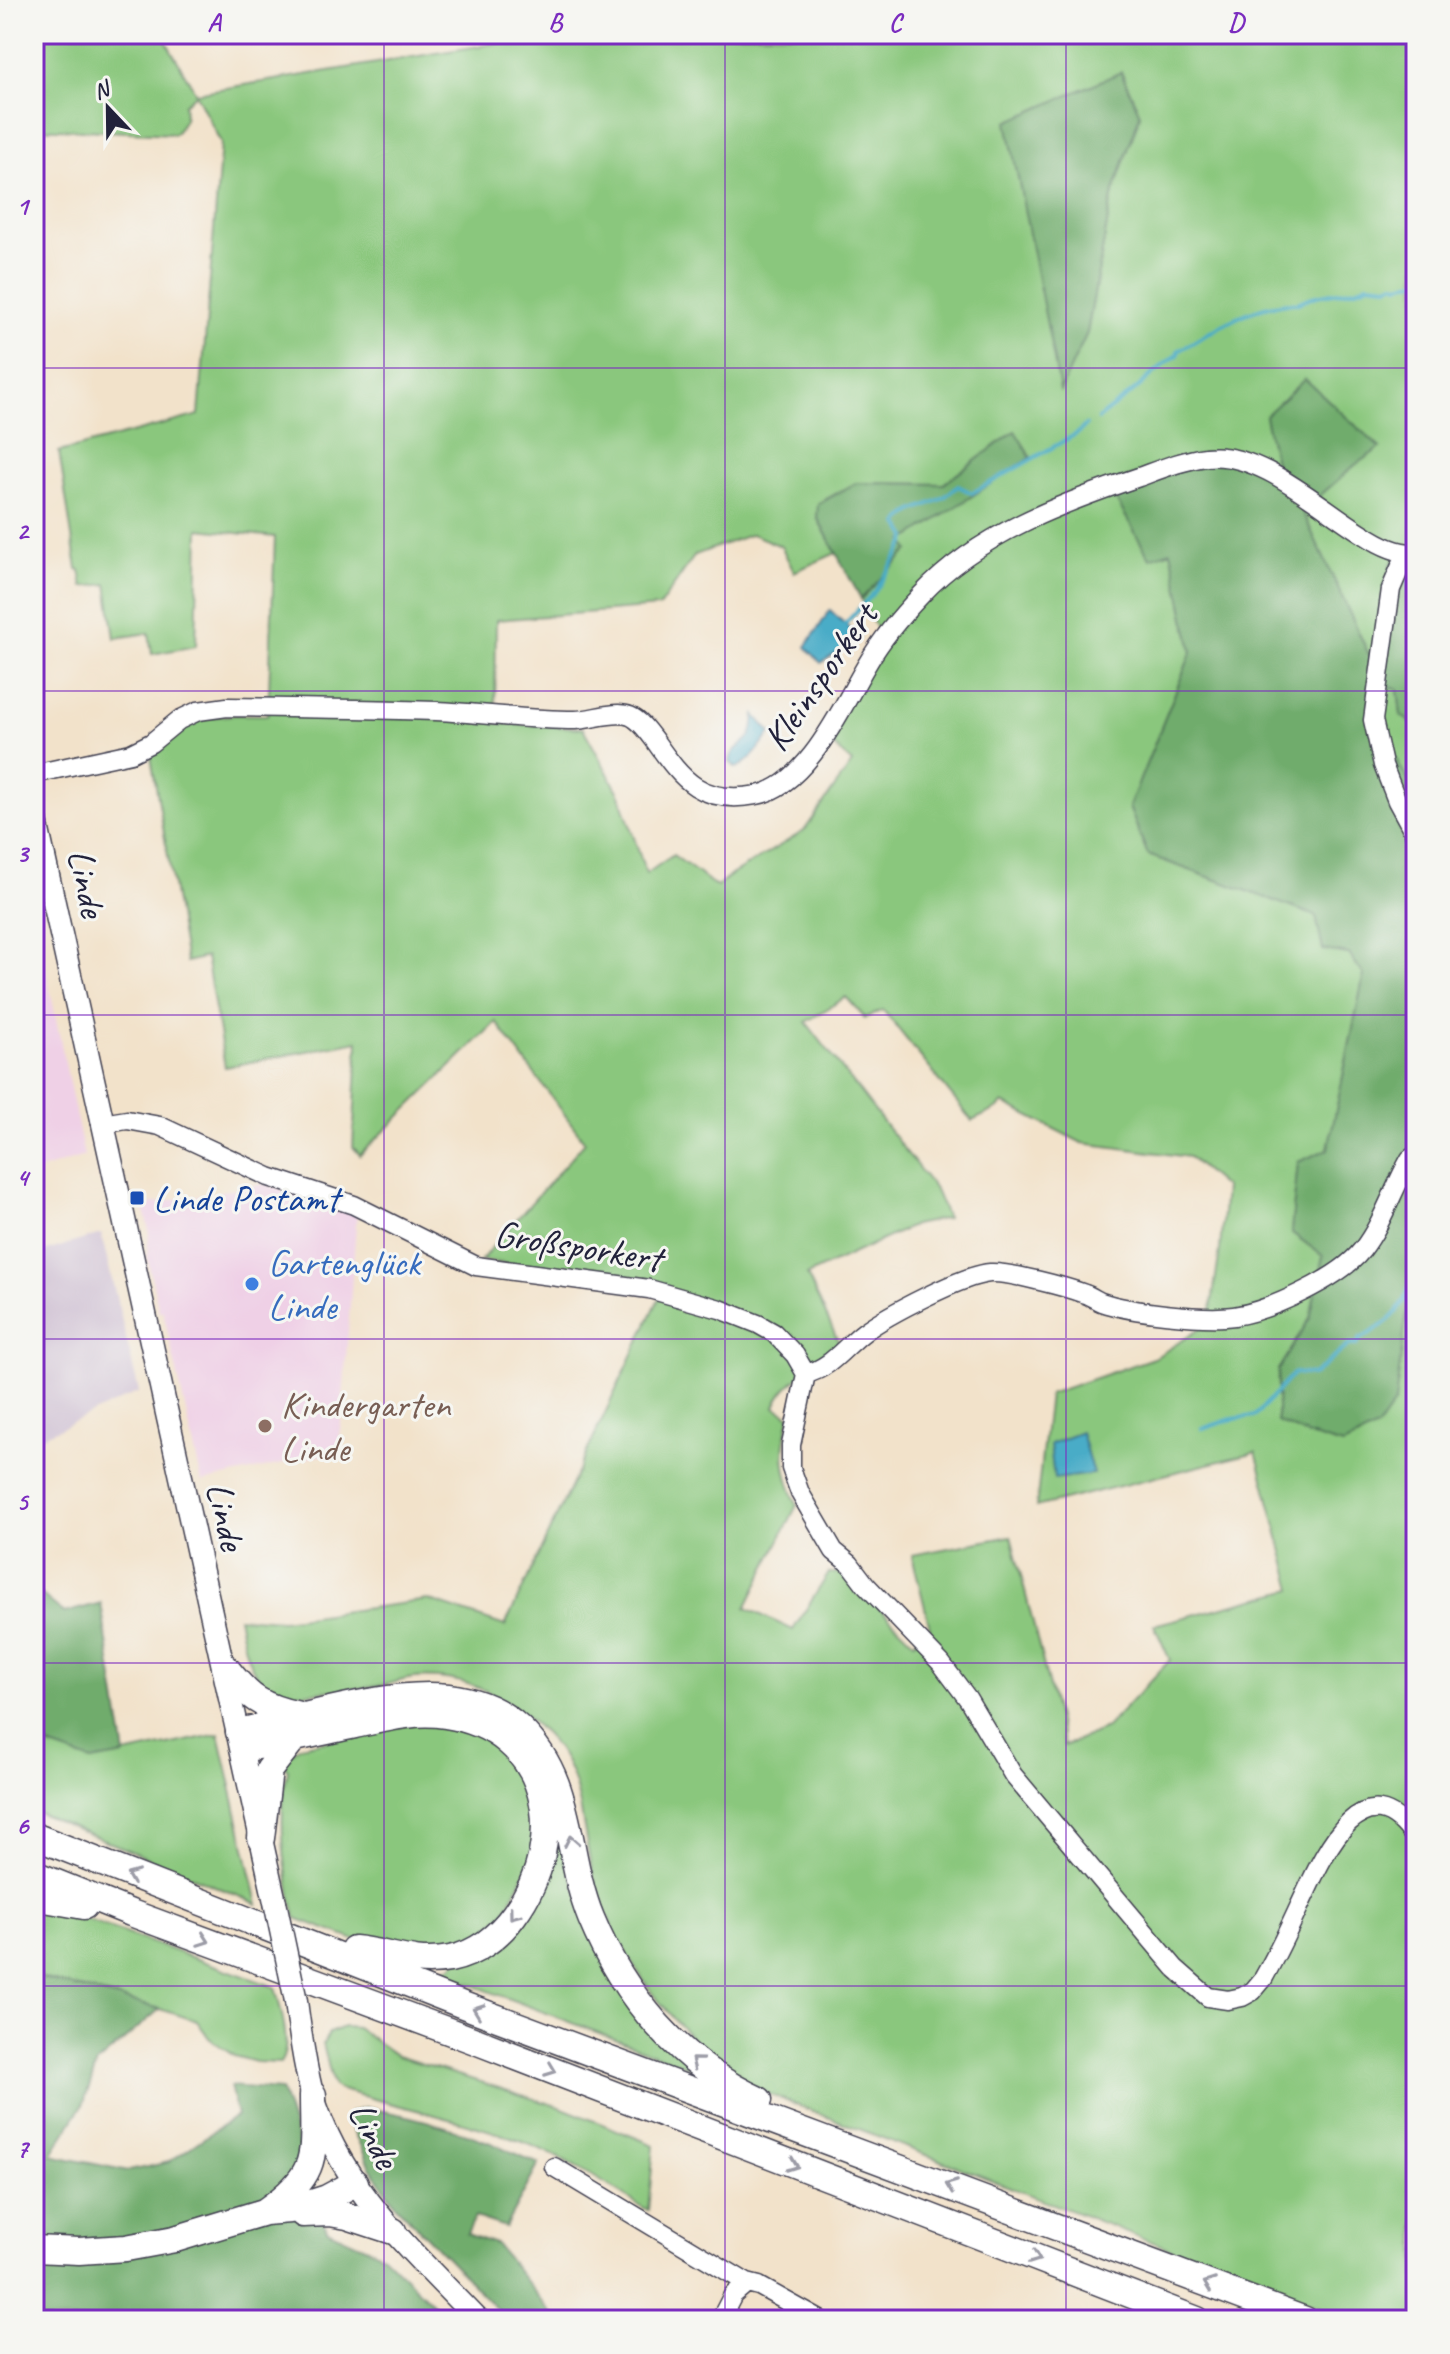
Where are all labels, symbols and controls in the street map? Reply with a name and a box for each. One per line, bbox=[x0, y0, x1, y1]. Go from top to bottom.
text: A bbox=[207, 6, 222, 39]
text: B bbox=[548, 6, 564, 39]
text: C bbox=[889, 6, 905, 39]
text: D bbox=[1228, 6, 1246, 39]
north arrow bbox=[68, 68, 148, 148]
text: N bbox=[89, 74, 116, 106]
text: 1 bbox=[16, 190, 31, 223]
text: 2 bbox=[16, 514, 30, 547]
street label: Kleinsporkert bbox=[752, 591, 890, 760]
text: 3 bbox=[16, 837, 30, 870]
street label: Linde bbox=[57, 845, 118, 924]
text: 4 bbox=[16, 1161, 31, 1194]
place label: Linde Postamt bbox=[153, 1175, 344, 1222]
marker: Linde Postamt bbox=[128, 1189, 146, 1207]
street label: Großsporkert bbox=[492, 1210, 670, 1283]
place label: Gartenglück Linde bbox=[268, 1239, 422, 1330]
marker: Gartenglück Linde bbox=[243, 1275, 261, 1293]
place label: Kindergarten Linde bbox=[281, 1381, 452, 1472]
marker: Kindergarten Linde bbox=[256, 1417, 274, 1435]
street label: Linde bbox=[195, 1478, 257, 1557]
text: 5 bbox=[16, 1485, 30, 1518]
text: 6 bbox=[16, 1809, 30, 1842]
one-way arrow bbox=[563, 1835, 580, 1848]
one-way arrow bbox=[126, 1869, 140, 1886]
one-way arrow bbox=[509, 1905, 524, 1920]
one-way arrow bbox=[196, 1930, 210, 1947]
one-way arrow bbox=[472, 2003, 486, 2020]
one-way arrow bbox=[690, 2057, 705, 2071]
one-way arrow bbox=[543, 2060, 557, 2077]
street label: Linde bbox=[338, 2094, 412, 2178]
text: 7 bbox=[16, 2132, 30, 2165]
one-way arrow bbox=[785, 2155, 799, 2172]
one-way arrow bbox=[945, 2179, 959, 2196]
one-way arrow bbox=[1028, 2248, 1042, 2265]
one-way arrow bbox=[1203, 2277, 1217, 2294]

